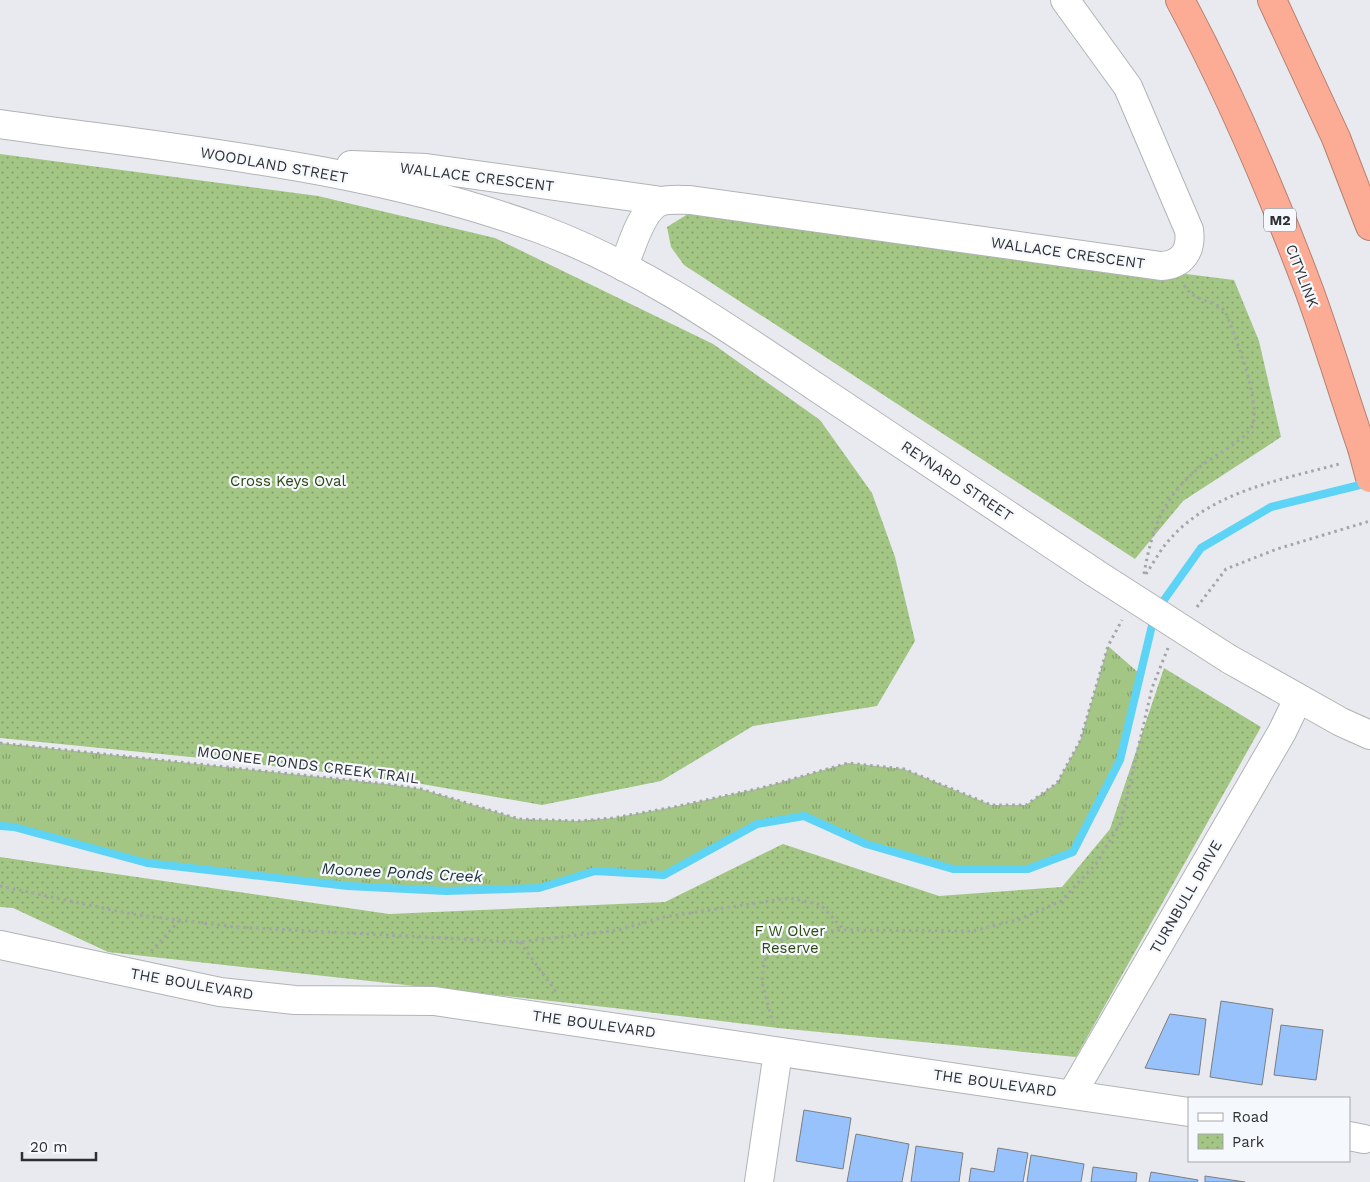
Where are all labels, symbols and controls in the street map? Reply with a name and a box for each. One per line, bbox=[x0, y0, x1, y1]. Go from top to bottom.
street label: WOODLAND STREET bbox=[199, 143, 349, 187]
street label: WALLACE CRESCENT bbox=[399, 159, 555, 195]
road number: M2 bbox=[1264, 208, 1296, 232]
street label: WALLACE CRESCENT bbox=[990, 233, 1146, 273]
street label: CITYLINK bbox=[1282, 242, 1322, 310]
street label: REYNARD STREET bbox=[898, 437, 1016, 525]
park label: Cross Keys Oval bbox=[230, 472, 346, 490]
street label: MOONEE PONDS CREEK TRAIL bbox=[196, 742, 420, 788]
street label: TURNBULL DRIVE bbox=[1146, 837, 1226, 957]
water label: Moonee Ponds Creek bbox=[321, 859, 484, 886]
park label: F W Olver Reserve bbox=[755, 922, 825, 957]
street label: THE BOULEVARD bbox=[129, 964, 255, 1004]
street label: THE BOULEVARD bbox=[531, 1006, 657, 1042]
street label: THE BOULEVARD bbox=[932, 1065, 1058, 1101]
legend bbox=[1188, 1097, 1350, 1162]
text: Road bbox=[1232, 1108, 1269, 1126]
scale bar bbox=[22, 1130, 96, 1162]
text: Park bbox=[1232, 1133, 1265, 1151]
text: 20 m bbox=[30, 1138, 68, 1156]

